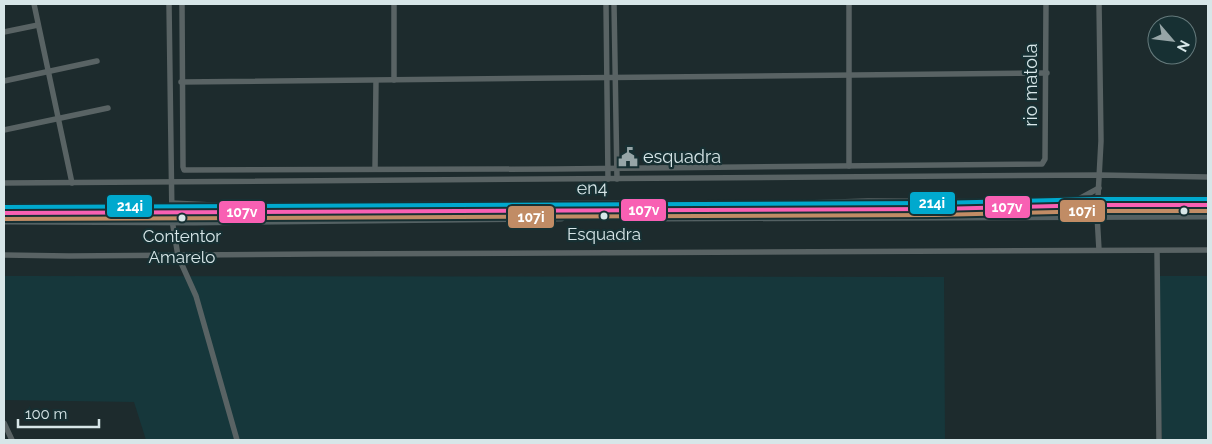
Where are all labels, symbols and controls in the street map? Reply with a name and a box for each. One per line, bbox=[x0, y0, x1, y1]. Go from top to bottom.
north arrow bbox=[1147, 15, 1197, 65]
text: N bbox=[1174, 38, 1193, 55]
street label: rio matola bbox=[1020, 43, 1041, 127]
public building icon: esquadra bbox=[617, 146, 639, 168]
place label: esquadra bbox=[643, 146, 721, 167]
street label: en4 bbox=[576, 177, 608, 198]
line badge: 214i bbox=[909, 191, 956, 215]
line badge: 214i bbox=[106, 194, 153, 218]
text: 214i bbox=[919, 195, 945, 211]
line badge: 107v bbox=[984, 195, 1031, 219]
text: 214i bbox=[117, 198, 143, 214]
line badge: 107v bbox=[620, 198, 667, 222]
text: 107v bbox=[991, 199, 1023, 215]
line badge: 107i bbox=[1059, 199, 1106, 223]
line badge: 107v bbox=[218, 200, 266, 224]
text: 107v bbox=[628, 202, 660, 218]
text: 107i bbox=[1069, 203, 1095, 219]
text: 107v bbox=[226, 204, 258, 220]
line badge: 107i bbox=[507, 205, 555, 229]
unlabelled marker bbox=[1179, 206, 1189, 216]
text: 107i bbox=[518, 209, 544, 225]
marker: Esquadra bbox=[599, 211, 609, 221]
marker: Contentor Amarelo bbox=[177, 213, 187, 223]
place label: Esquadra bbox=[567, 224, 641, 244]
place label: Contentor Amarelo bbox=[143, 226, 221, 267]
scale bar bbox=[18, 396, 99, 428]
text: 100 m bbox=[25, 405, 67, 423]

